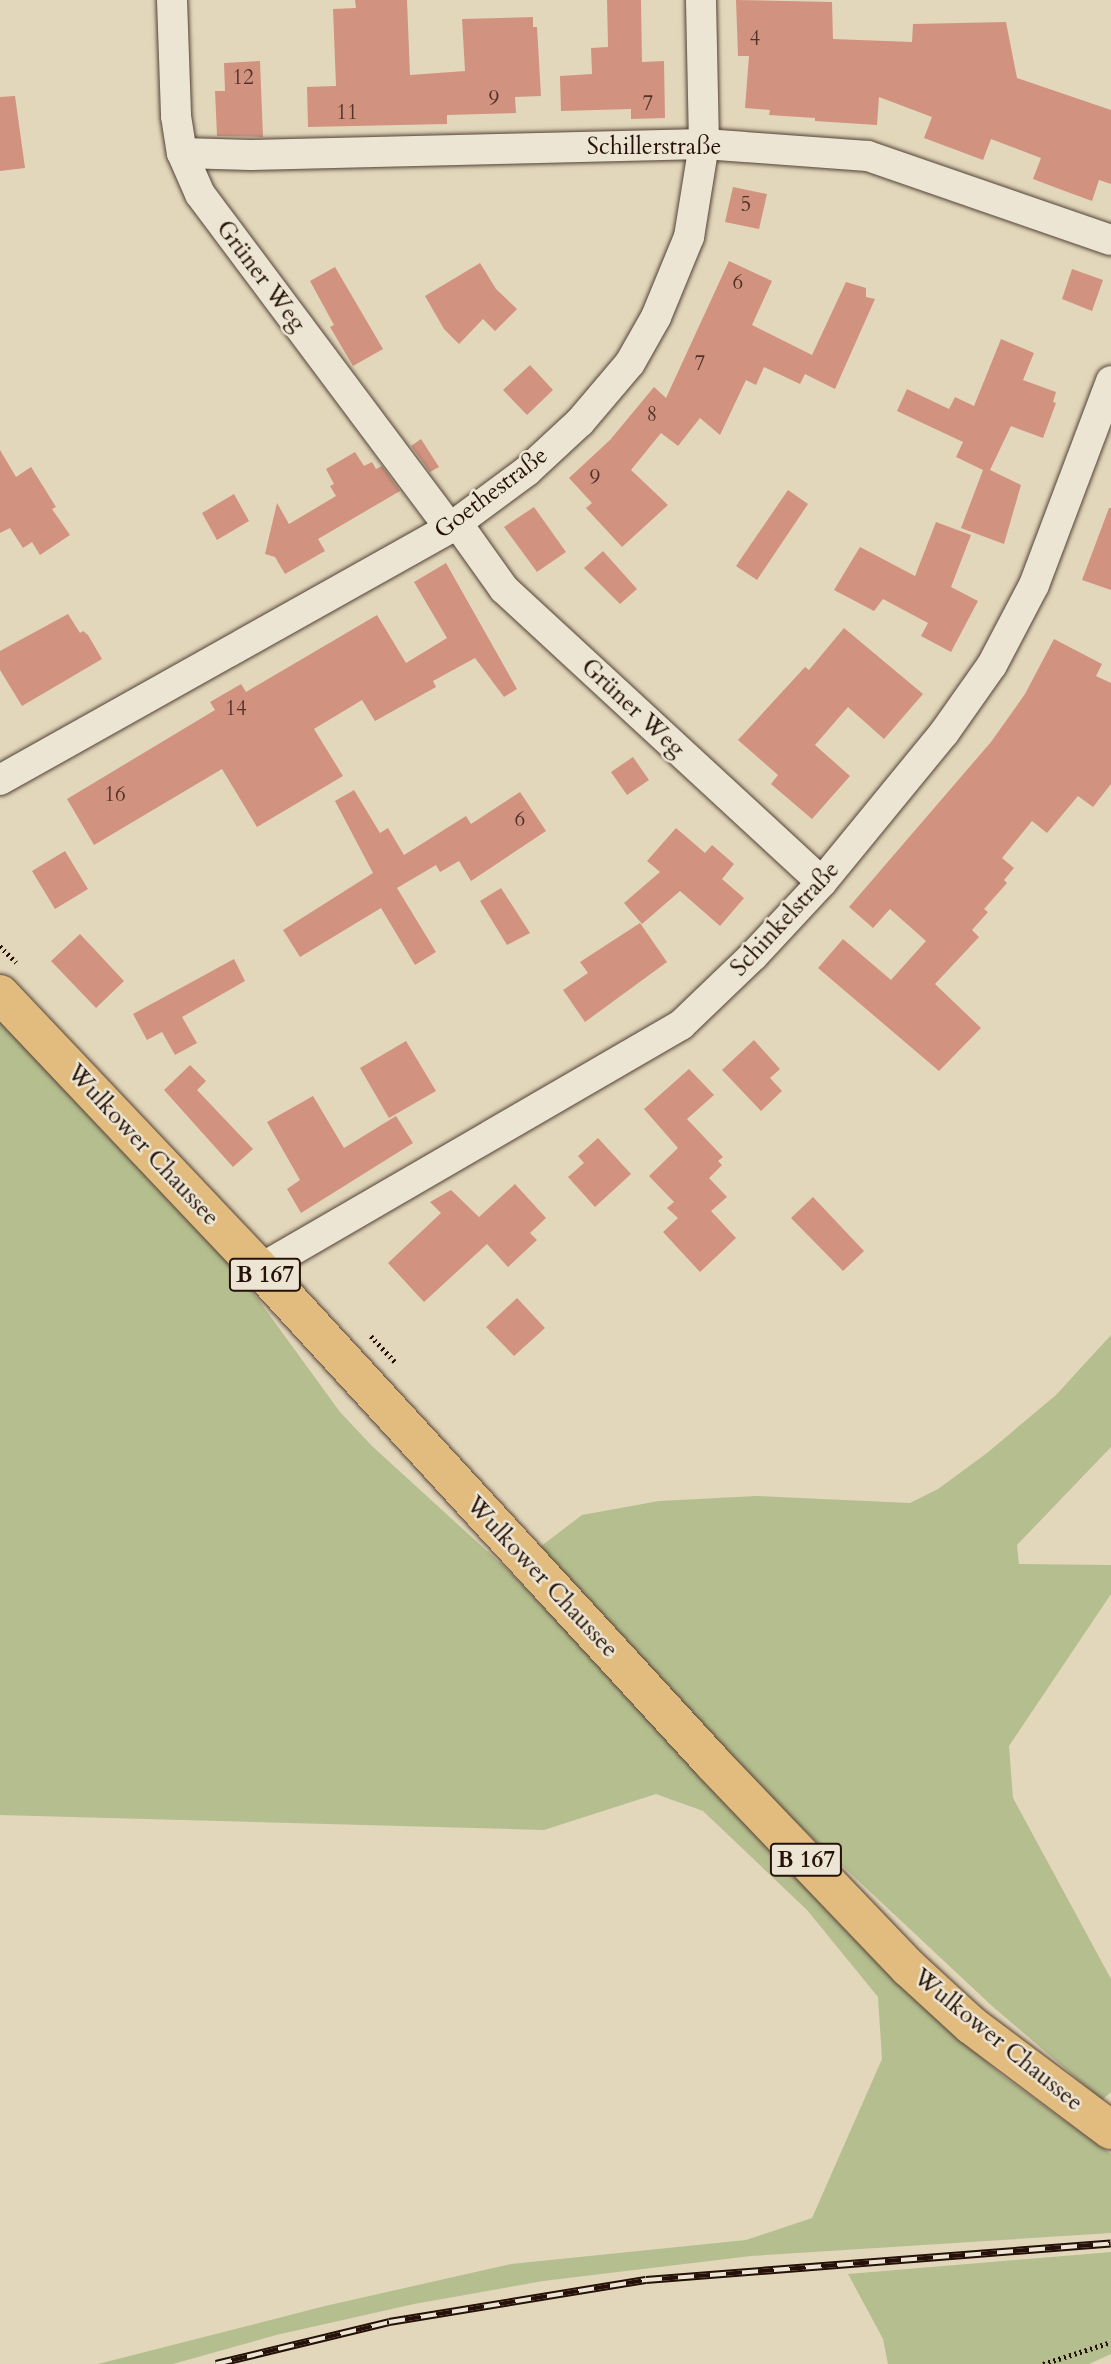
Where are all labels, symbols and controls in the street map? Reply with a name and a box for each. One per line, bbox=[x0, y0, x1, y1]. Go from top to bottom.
house number: 4 bbox=[750, 26, 760, 52]
house number: 12 bbox=[232, 65, 254, 91]
house number: 9 bbox=[489, 86, 499, 112]
house number: 7 bbox=[643, 91, 653, 117]
house number: 11 bbox=[336, 100, 358, 126]
street label: Schillerstraße bbox=[587, 133, 721, 161]
house number: 5 bbox=[741, 192, 751, 218]
street label: Grüner Weg bbox=[210, 215, 312, 337]
house number: 6 bbox=[733, 270, 743, 296]
house number: 7 bbox=[695, 351, 705, 377]
house number: 8 bbox=[647, 402, 657, 428]
street label: Goethestraße bbox=[429, 441, 553, 545]
house number: 9 bbox=[590, 465, 600, 491]
street label: Grüner Weg bbox=[575, 653, 691, 763]
house number: 14 bbox=[225, 696, 247, 722]
house number: 16 bbox=[104, 782, 126, 808]
house number: 6 bbox=[515, 807, 525, 833]
street label: Schinkelstraße bbox=[725, 856, 845, 982]
street label: Wulkower Chaussee bbox=[61, 1058, 225, 1232]
road number: B 167 bbox=[228, 1256, 302, 1294]
street label: Wulkower Chaussee bbox=[460, 1490, 624, 1664]
road number: B 167 bbox=[769, 1840, 843, 1880]
street label: Wulkower Chaussee bbox=[907, 1963, 1089, 2117]

